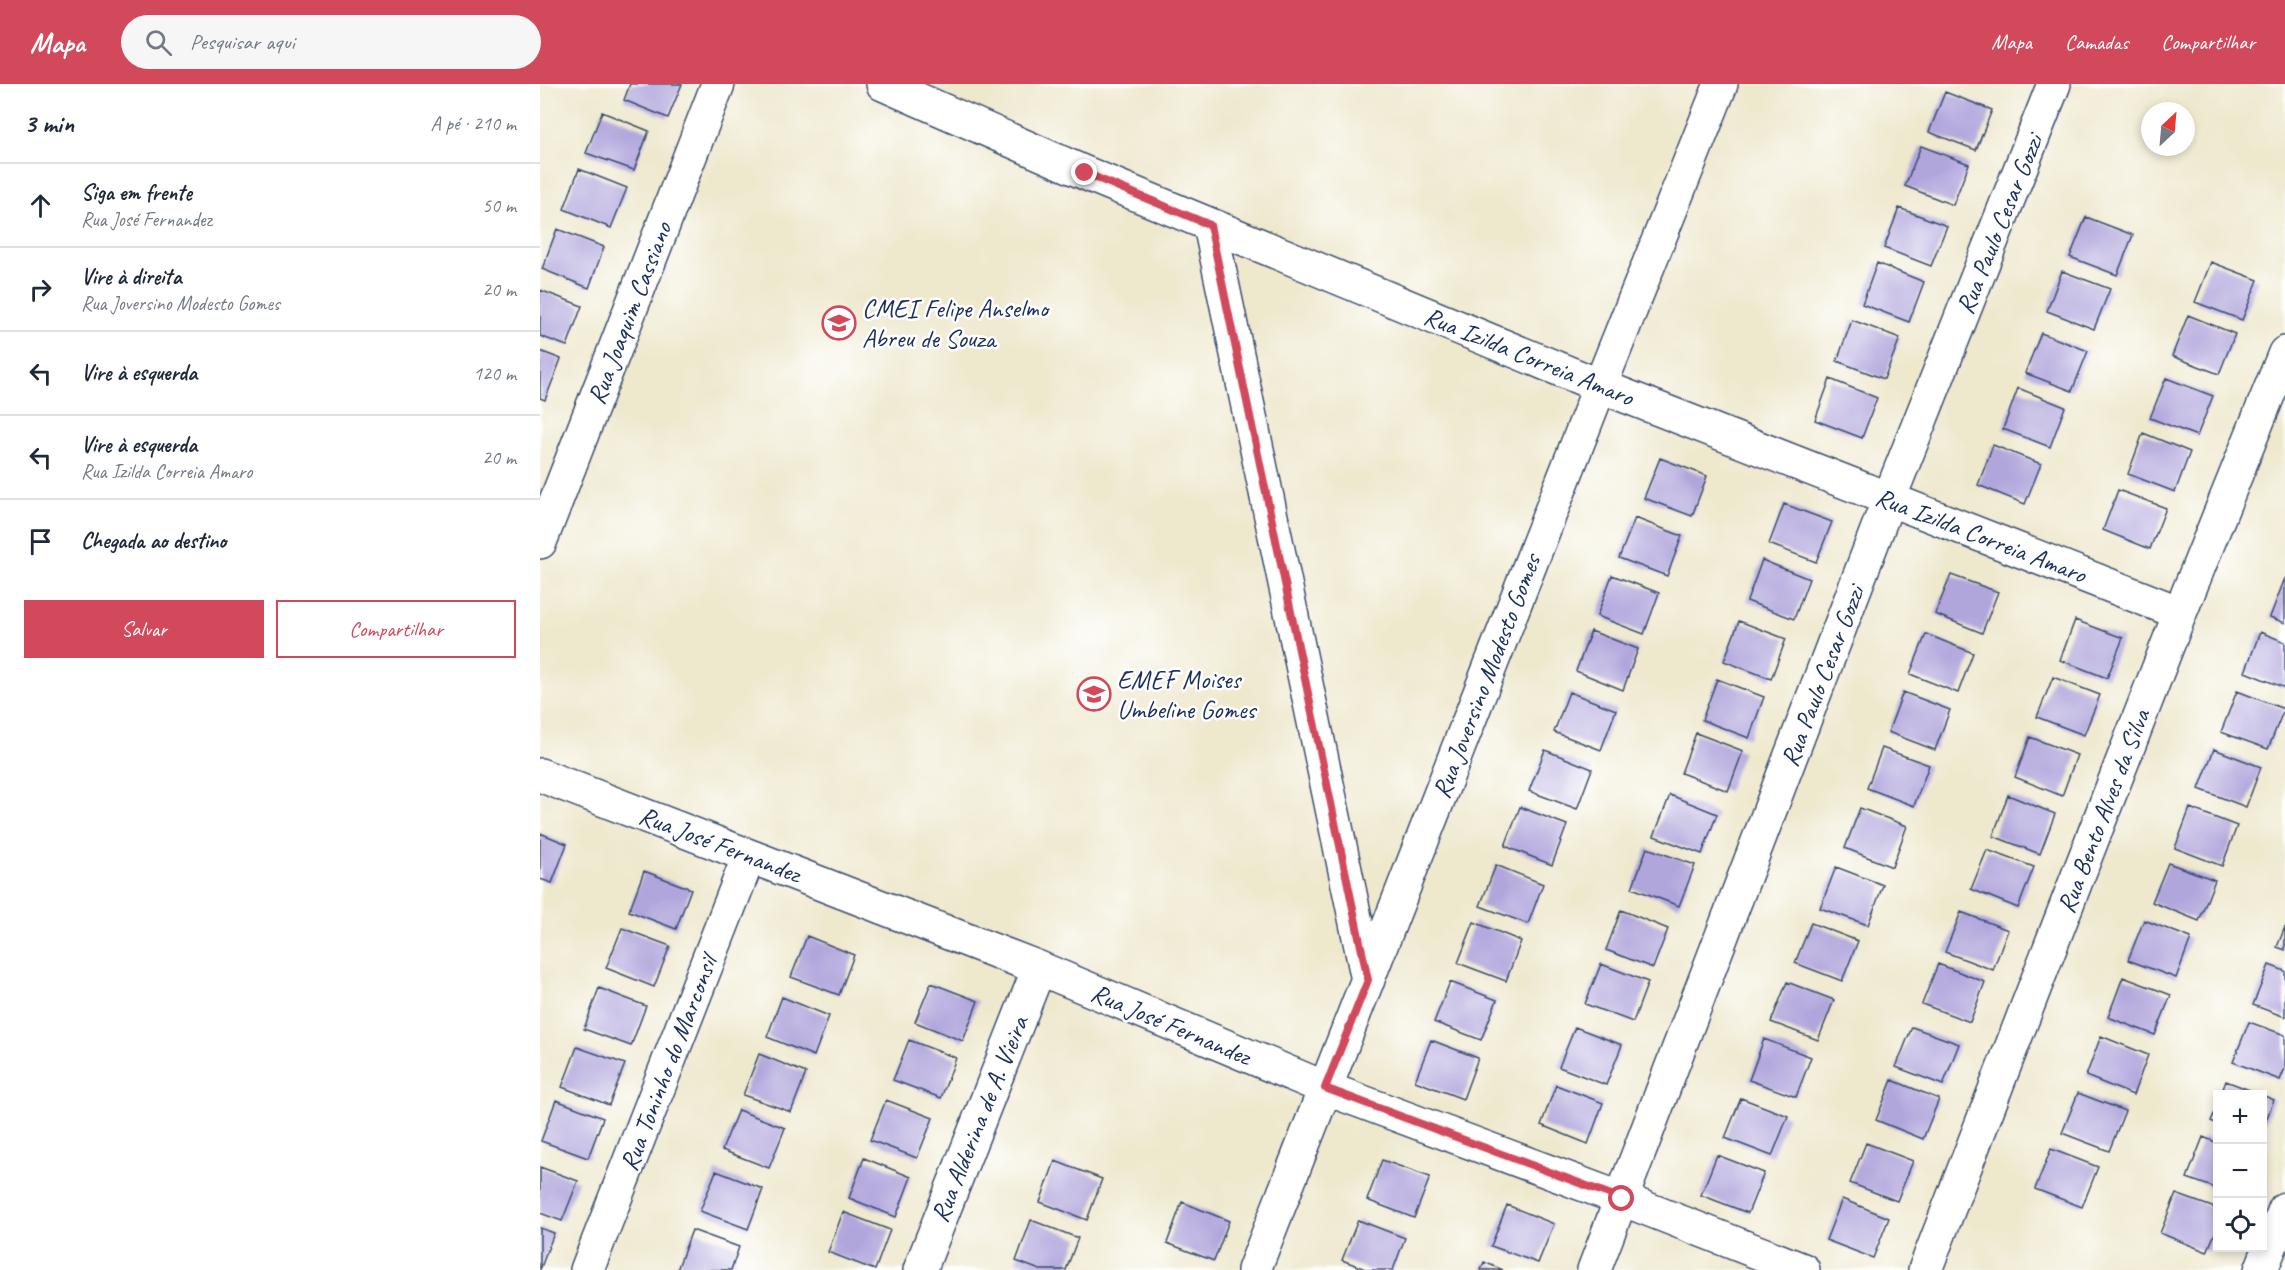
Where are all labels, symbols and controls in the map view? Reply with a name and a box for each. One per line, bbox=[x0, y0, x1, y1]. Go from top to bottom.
search box bbox=[121, 15, 541, 69]
text: Mapa bbox=[30, 25, 85, 60]
icon: search bbox=[142, 26, 175, 59]
text: Pesquisar aqui bbox=[190, 28, 295, 56]
text: Mapa bbox=[1991, 29, 2032, 55]
text: Camadas bbox=[2065, 29, 2128, 55]
text: Compartilhar bbox=[2161, 29, 2255, 55]
north arrow bbox=[2141, 102, 2195, 156]
text: 3 min bbox=[24, 107, 74, 140]
text: A pé · 210 m bbox=[431, 111, 516, 136]
street label: Rua Paulo Cesar Gozzi bbox=[1948, 127, 2052, 319]
route end bbox=[1071, 159, 1097, 185]
text: Siga em frente bbox=[81, 179, 192, 207]
icon: ahead bbox=[24, 189, 57, 222]
text: 50 m bbox=[482, 193, 516, 218]
text: Rua José Fernandez bbox=[81, 207, 212, 232]
street label: Rua Joaquim Cassiano bbox=[580, 216, 680, 409]
text: Vire à direita bbox=[81, 263, 181, 291]
icon: right bbox=[24, 273, 57, 306]
text: 20 m bbox=[482, 277, 516, 302]
text: Rua Joversino Modesto Gomes bbox=[81, 291, 280, 316]
place label: CMEI Felipe Anselmo Abreu de Souza bbox=[862, 292, 1051, 355]
street label: Rua Izilda Correia Amaro bbox=[1419, 299, 1640, 414]
school or university icon: CMEI Felipe Anselmo Abreu de Souza bbox=[821, 305, 857, 341]
icon: left bbox=[24, 357, 57, 390]
text: Vire à esquerda bbox=[81, 359, 197, 387]
text: 120 m bbox=[473, 361, 516, 386]
text: Vire à esquerda bbox=[81, 431, 197, 459]
icon: left bbox=[24, 441, 57, 474]
text: 20 m bbox=[482, 445, 516, 470]
text: Rua Izilda Correia Amaro bbox=[81, 459, 252, 484]
street label: Rua Izilda Correia Amaro bbox=[1871, 480, 2092, 591]
icon: arrive bbox=[24, 525, 57, 558]
text: Chegada ao destino bbox=[81, 527, 226, 555]
street label: Rua Joversino Modesto Gomes bbox=[1425, 548, 1549, 803]
street label: Rua Paulo Cesar Gozzi bbox=[1773, 578, 1873, 771]
button: Salvar bbox=[24, 600, 264, 658]
button: Compartilhar bbox=[276, 600, 516, 658]
place label: EMEF Moises Umbeline Gomes bbox=[1117, 663, 1258, 726]
school or university icon: EMEF Moises Umbeline Gomes bbox=[1076, 676, 1112, 712]
street label: Rua Bento Alves da Silva bbox=[2049, 703, 2158, 918]
street label: Rua José Fernandez bbox=[634, 799, 808, 891]
street label: Rua Toninho do Marconsil bbox=[612, 947, 726, 1175]
street label: Rua José Fernandez bbox=[1086, 976, 1258, 1074]
street label: Rua Alderina de A. Vieira bbox=[923, 1010, 1036, 1227]
map controls bbox=[2213, 1090, 2267, 1252]
button: + bbox=[2213, 1090, 2267, 1144]
button: − bbox=[2213, 1144, 2267, 1198]
route start bbox=[1608, 1185, 1634, 1211]
button: locate bbox=[2213, 1198, 2267, 1252]

